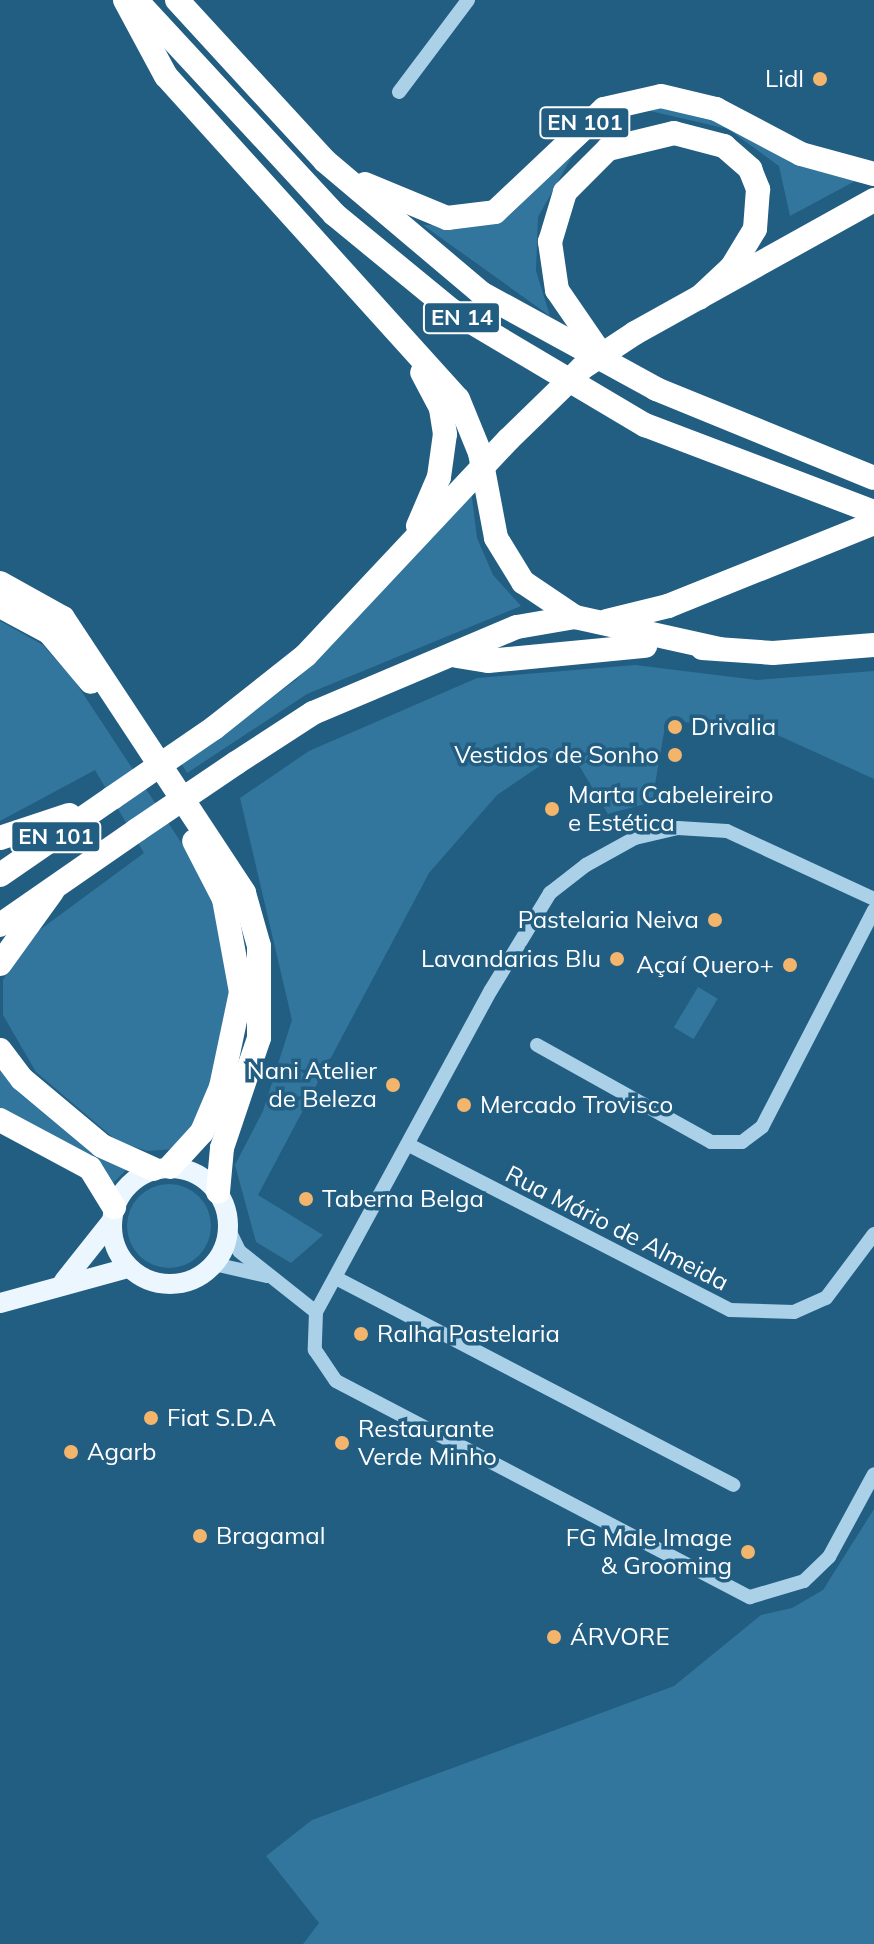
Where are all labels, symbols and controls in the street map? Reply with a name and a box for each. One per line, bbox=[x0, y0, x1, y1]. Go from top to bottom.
place label: Lidl bbox=[765, 65, 804, 93]
marker: Lidl bbox=[811, 70, 829, 88]
road number: EN 101 bbox=[539, 105, 631, 141]
road number: EN 14 bbox=[422, 300, 502, 336]
place label: Drivalia bbox=[691, 713, 776, 741]
marker: Drivalia bbox=[666, 718, 684, 736]
place label: Vestidos de Sonho bbox=[454, 741, 659, 769]
marker: Vestidos de Sonho bbox=[666, 746, 684, 764]
place label: Marta Cabeleireiro e Estética bbox=[568, 781, 773, 837]
marker: Marta Cabeleireiro e Estética bbox=[543, 800, 561, 818]
road number: EN 101 bbox=[10, 819, 102, 855]
place label: Pastelaria Neiva bbox=[518, 906, 699, 934]
marker: Pastelaria Neiva bbox=[706, 911, 724, 929]
place label: Lavandarias Blu bbox=[421, 945, 601, 973]
marker: Lavandarias Blu bbox=[608, 950, 626, 968]
place label: Açaí Quero+ bbox=[636, 951, 774, 979]
marker: Açaí Quero+ bbox=[781, 956, 799, 974]
place label: Nani Atelier de Beleza bbox=[247, 1057, 377, 1113]
marker: Nani Atelier de Beleza bbox=[384, 1076, 402, 1094]
place label: Mercado Trovisco bbox=[480, 1091, 673, 1119]
marker: Mercado Trovisco bbox=[455, 1096, 473, 1114]
street label: Rua Mário de Almeida bbox=[501, 1159, 733, 1297]
place label: Taberna Belga bbox=[322, 1185, 484, 1213]
marker: Taberna Belga bbox=[297, 1190, 315, 1208]
place label: Ralha Pastelaria bbox=[377, 1320, 560, 1348]
marker: Ralha Pastelaria bbox=[352, 1325, 370, 1343]
place label: Fiat S.D.A bbox=[167, 1404, 276, 1432]
marker: Fiat S.D.A bbox=[142, 1409, 160, 1427]
place label: Restaurante Verde Minho bbox=[358, 1415, 497, 1471]
marker: Restaurante Verde Minho bbox=[333, 1434, 351, 1452]
place label: Agarb bbox=[87, 1438, 157, 1466]
marker: Agarb bbox=[62, 1443, 80, 1461]
place label: Bragamal bbox=[216, 1522, 325, 1550]
place label: FG Male Image & Grooming bbox=[566, 1524, 732, 1580]
marker: Bragamal bbox=[191, 1527, 209, 1545]
marker: FG Male Image & Grooming bbox=[739, 1543, 757, 1561]
place label: ÁRVORE bbox=[570, 1623, 670, 1651]
marker: ÁRVORE bbox=[545, 1628, 563, 1646]

